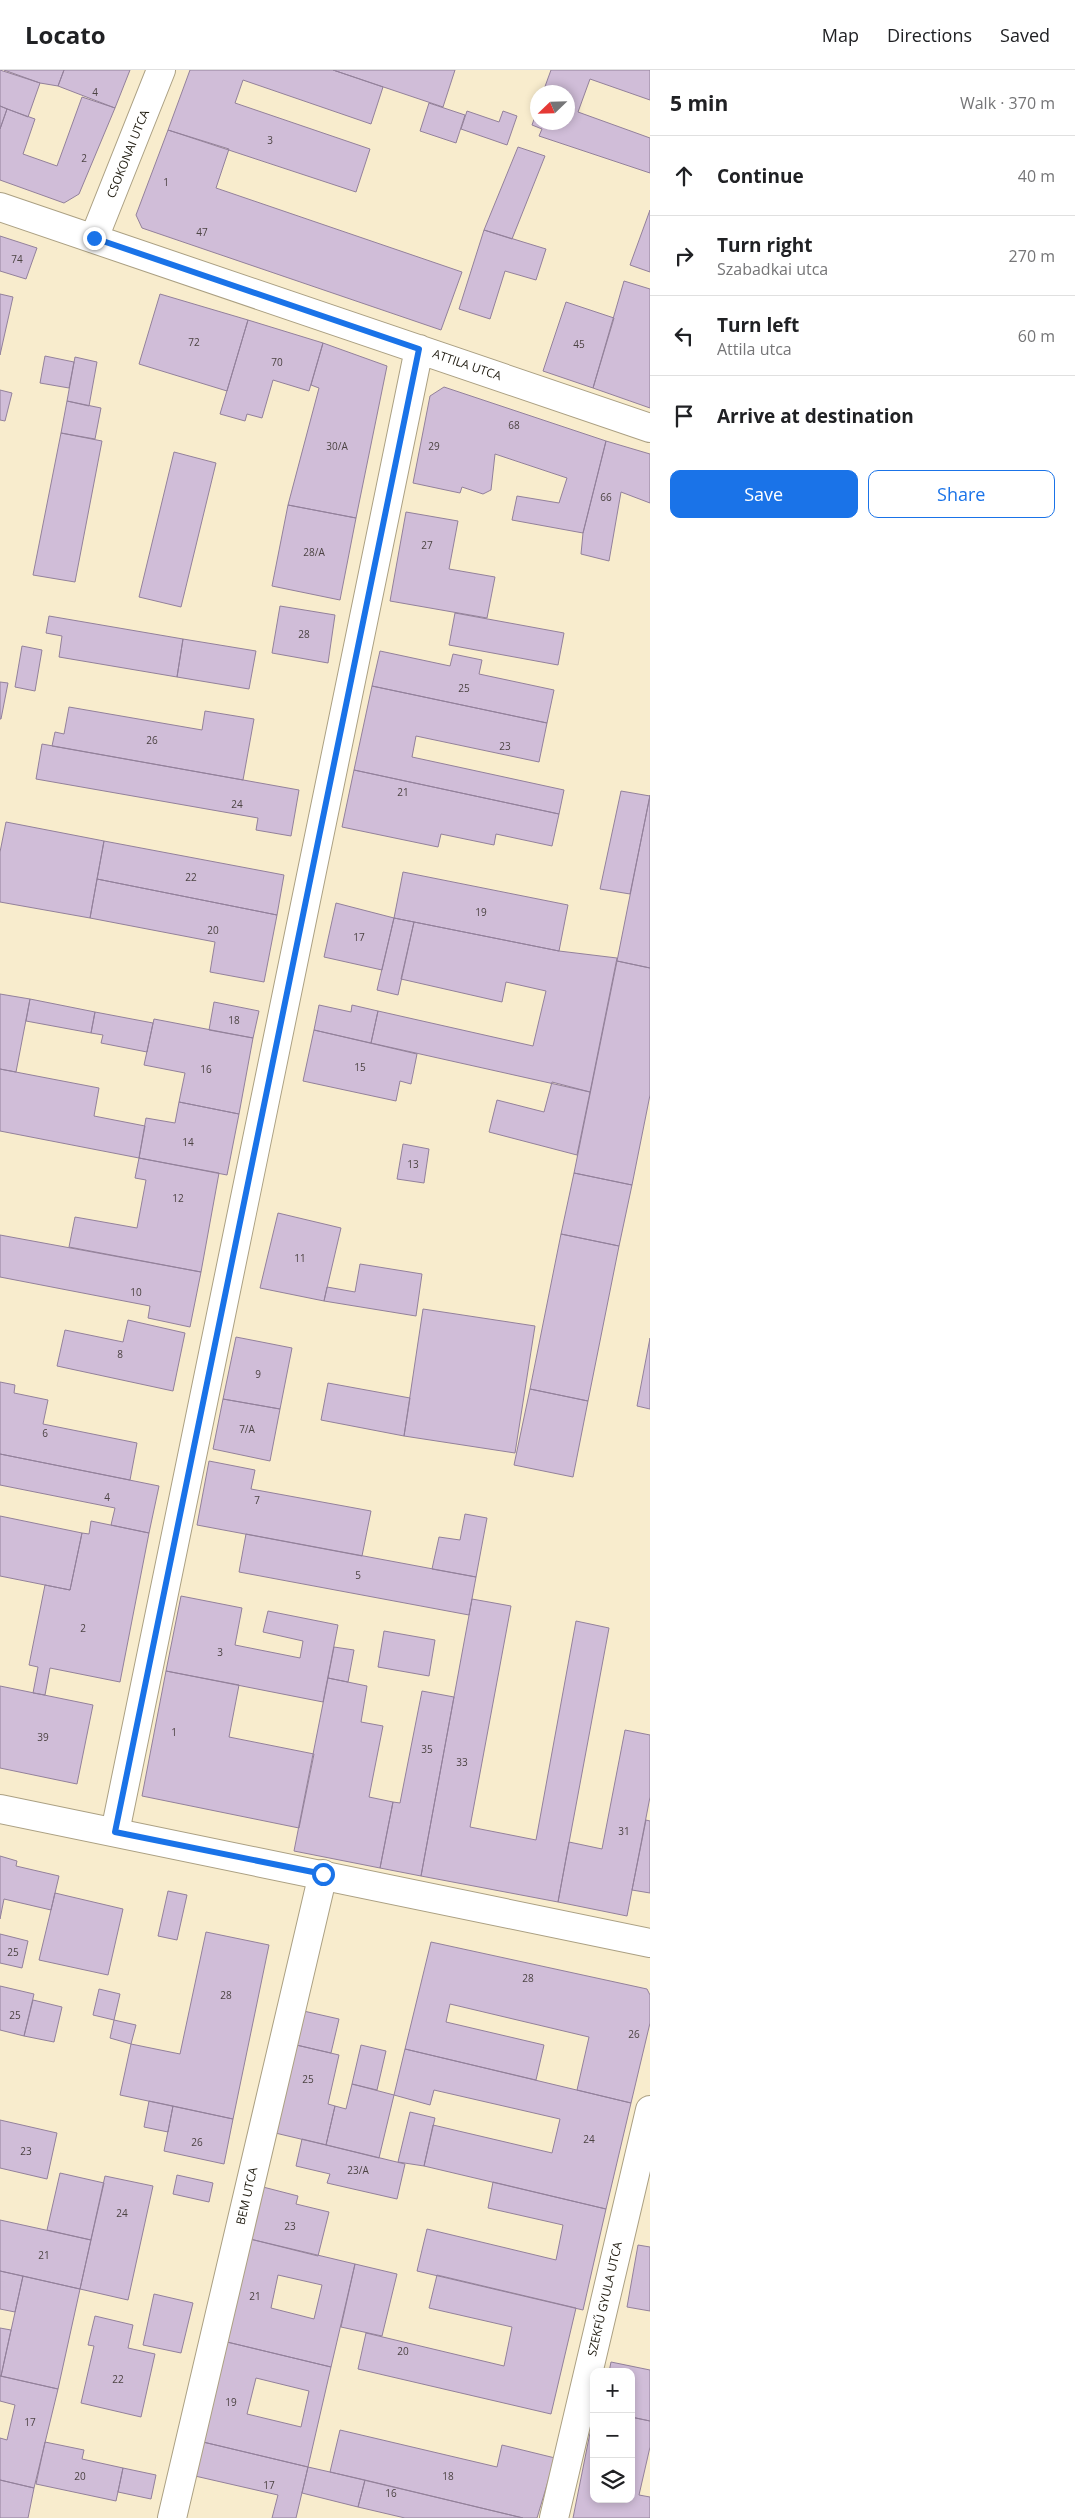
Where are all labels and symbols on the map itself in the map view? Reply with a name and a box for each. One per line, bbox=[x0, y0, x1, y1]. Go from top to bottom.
house number: 4 bbox=[92, 85, 98, 99]
north arrow bbox=[530, 85, 575, 130]
street label: CSOKONAI UTCA bbox=[102, 107, 153, 200]
house number: 3 bbox=[267, 133, 273, 147]
house number: 2 bbox=[81, 151, 87, 165]
house number: 1 bbox=[163, 175, 169, 189]
house number: 47 bbox=[196, 225, 208, 239]
route end bbox=[83, 227, 106, 250]
house number: 74 bbox=[11, 252, 23, 266]
house number: 72 bbox=[188, 335, 200, 349]
house number: 45 bbox=[573, 337, 585, 351]
street label: ATTILA UTCA bbox=[431, 345, 504, 384]
house number: 70 bbox=[271, 355, 283, 369]
house number: 68 bbox=[508, 418, 520, 432]
house number: 30/A bbox=[326, 439, 348, 453]
house number: 29 bbox=[428, 439, 440, 453]
house number: 66 bbox=[600, 490, 612, 504]
house number: 27 bbox=[421, 538, 433, 552]
house number: 28/A bbox=[303, 545, 325, 559]
house number: 28 bbox=[298, 627, 310, 641]
house number: 25 bbox=[458, 681, 470, 695]
house number: 26 bbox=[146, 733, 158, 747]
house number: 23 bbox=[499, 739, 511, 753]
house number: 21 bbox=[397, 785, 409, 799]
house number: 24 bbox=[231, 797, 243, 811]
house number: 22 bbox=[185, 870, 197, 884]
house number: 19 bbox=[475, 905, 487, 919]
house number: 20 bbox=[207, 923, 219, 937]
house number: 17 bbox=[353, 930, 365, 944]
house number: 18 bbox=[228, 1013, 240, 1027]
house number: 15 bbox=[354, 1060, 366, 1074]
house number: 16 bbox=[200, 1062, 212, 1076]
house number: 14 bbox=[182, 1135, 194, 1149]
house number: 13 bbox=[407, 1157, 419, 1171]
house number: 12 bbox=[172, 1191, 184, 1205]
house number: 11 bbox=[294, 1251, 306, 1265]
house number: 10 bbox=[130, 1285, 142, 1299]
house number: 8 bbox=[117, 1347, 123, 1361]
house number: 9 bbox=[255, 1367, 261, 1381]
house number: 7/A bbox=[239, 1422, 256, 1436]
house number: 6 bbox=[42, 1426, 48, 1440]
house number: 4 bbox=[104, 1490, 110, 1504]
house number: 7 bbox=[254, 1493, 260, 1507]
house number: 5 bbox=[355, 1568, 361, 1582]
house number: 2 bbox=[80, 1621, 86, 1635]
house number: 3 bbox=[217, 1645, 223, 1659]
house number: 1 bbox=[171, 1725, 177, 1739]
house number: 39 bbox=[37, 1730, 49, 1744]
house number: 35 bbox=[421, 1742, 433, 1756]
house number: 33 bbox=[456, 1755, 468, 1769]
house number: 31 bbox=[618, 1824, 630, 1838]
route start bbox=[312, 1863, 335, 1886]
house number: 25 bbox=[7, 1945, 19, 1959]
house number: 28 bbox=[522, 1971, 534, 1985]
house number: 28 bbox=[220, 1988, 232, 2002]
house number: 25 bbox=[9, 2008, 21, 2022]
house number: 26 bbox=[628, 2027, 640, 2041]
house number: 25 bbox=[302, 2072, 314, 2086]
house number: 24 bbox=[583, 2132, 595, 2146]
house number: 26 bbox=[191, 2135, 203, 2149]
house number: 23 bbox=[20, 2144, 32, 2158]
house number: 23/A bbox=[347, 2163, 369, 2177]
street label: BEM UTCA bbox=[232, 2165, 262, 2226]
house number: 24 bbox=[116, 2206, 128, 2220]
house number: 23 bbox=[284, 2219, 296, 2233]
street label: SZEKFŰ GYULA UTCA bbox=[583, 2239, 626, 2358]
house number: 21 bbox=[38, 2248, 50, 2262]
house number: 21 bbox=[249, 2289, 261, 2303]
house number: 20 bbox=[397, 2344, 409, 2358]
house number: 22 bbox=[112, 2372, 124, 2386]
house number: 19 bbox=[225, 2395, 237, 2409]
house number: 17 bbox=[24, 2415, 36, 2429]
house number: 20 bbox=[74, 2469, 86, 2483]
house number: 18 bbox=[442, 2469, 454, 2483]
house number: 17 bbox=[263, 2478, 275, 2492]
house number: 16 bbox=[385, 2486, 397, 2500]

